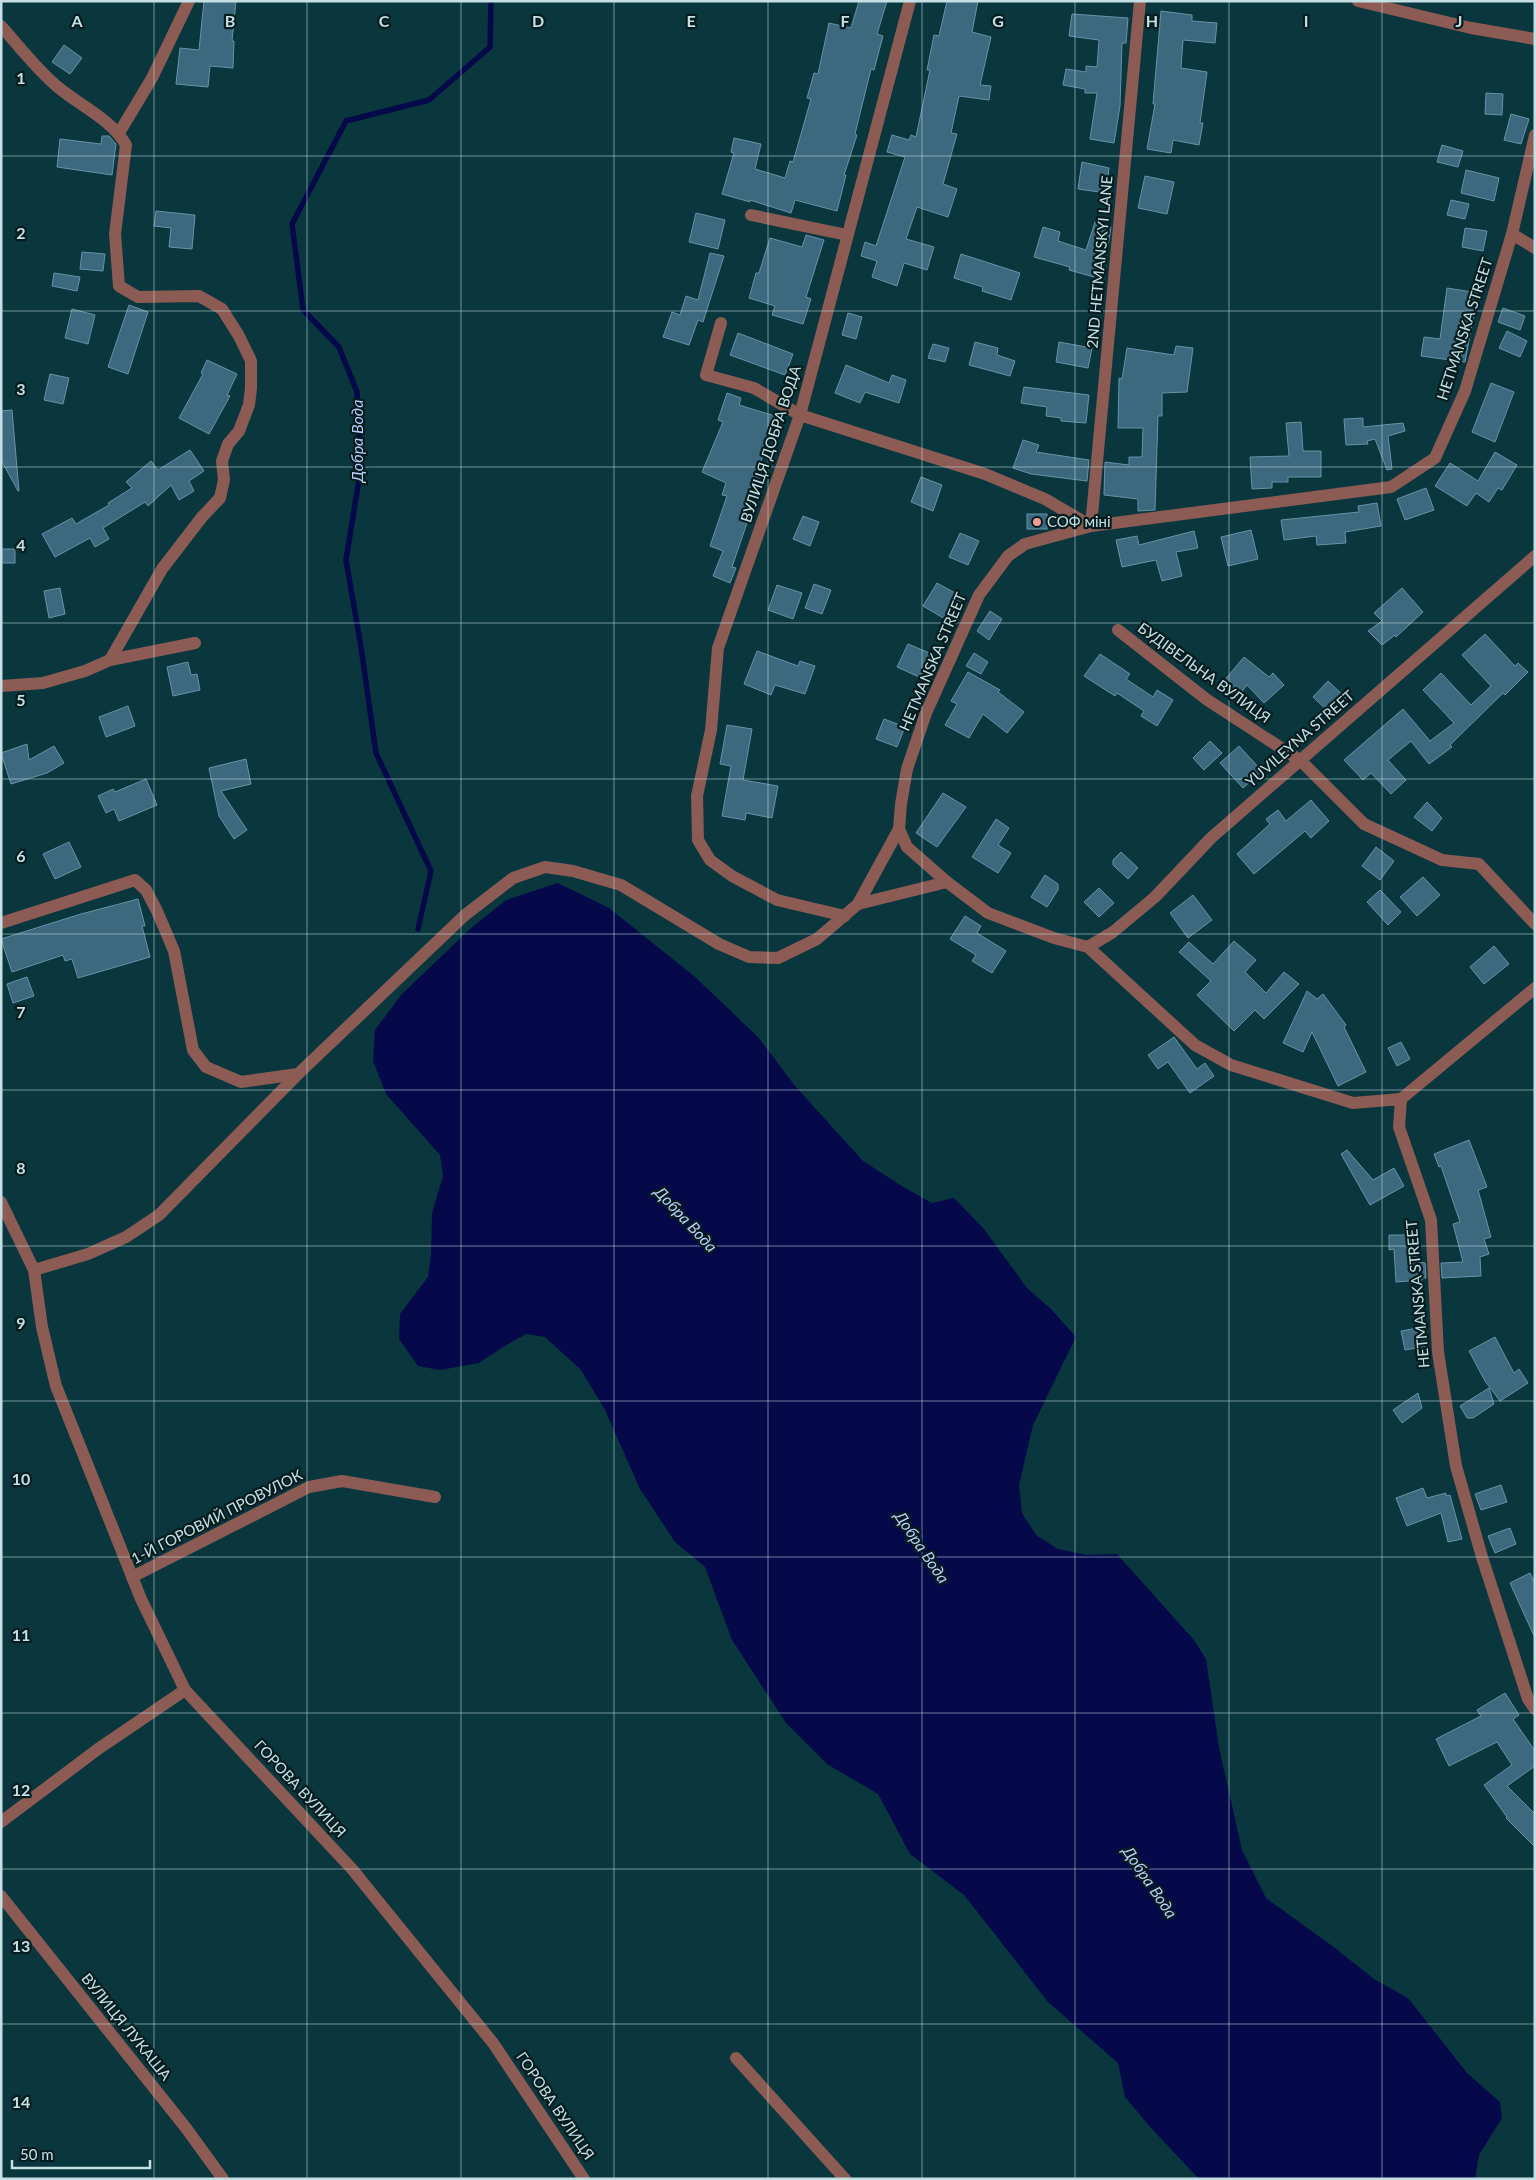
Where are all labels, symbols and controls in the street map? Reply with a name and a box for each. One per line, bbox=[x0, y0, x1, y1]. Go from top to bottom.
text: A bbox=[70, 11, 83, 30]
text: B bbox=[225, 11, 235, 30]
text: C bbox=[379, 11, 390, 30]
text: D bbox=[532, 11, 544, 30]
text: E bbox=[686, 11, 696, 30]
text: F bbox=[840, 11, 850, 30]
text: G bbox=[992, 11, 1004, 30]
text: H bbox=[1146, 11, 1158, 30]
text: I bbox=[1304, 11, 1308, 30]
text: J bbox=[1456, 11, 1462, 30]
text: 1 bbox=[16, 68, 26, 87]
street label: 2ND HETMANSKYI LANE bbox=[1082, 175, 1116, 349]
text: 2 bbox=[16, 223, 26, 242]
street label: HETMANSKA STREET bbox=[1433, 255, 1496, 402]
street label: ВУЛИЦЯ ДОБРА ВОДА bbox=[736, 362, 804, 525]
text: 3 bbox=[16, 379, 26, 398]
water label: Добра Вода bbox=[347, 400, 366, 483]
place label: СОФ міні bbox=[1047, 512, 1111, 530]
marker: СОФ міні bbox=[1031, 516, 1043, 528]
text: 4 bbox=[16, 535, 26, 554]
street label: HETMANSKA STREET bbox=[895, 590, 969, 734]
street label: БУДІВЕЛЬНА ВУЛИЦЯ bbox=[1135, 618, 1274, 726]
street label: YUVILEYNA STREET bbox=[1241, 686, 1357, 790]
text: 5 bbox=[16, 690, 26, 709]
text: 6 bbox=[16, 846, 26, 865]
text: 7 bbox=[16, 1002, 26, 1021]
text: 8 bbox=[16, 1158, 26, 1177]
water label: Добра Вода bbox=[650, 1181, 722, 1255]
street label: HETMANSKA STREET bbox=[1402, 1219, 1432, 1369]
text: 9 bbox=[16, 1313, 26, 1332]
street label: 1-Й ГОРОВИЙ ПРОВУЛОК bbox=[128, 1465, 305, 1567]
text: 10 bbox=[12, 1469, 30, 1488]
water label: Добра Вода bbox=[891, 1506, 953, 1586]
text: 11 bbox=[12, 1625, 30, 1644]
street label: ГОРОВА ВУЛИЦЯ bbox=[251, 1736, 350, 1841]
text: 12 bbox=[12, 1780, 30, 1799]
water label: Добра Вода bbox=[1119, 1841, 1181, 1921]
text: 13 bbox=[12, 1936, 30, 1955]
street label: ВУЛИЦЯ ЛУКАША bbox=[78, 1969, 176, 2084]
street label: ГОРОВА ВУЛИЦЯ bbox=[513, 2048, 599, 2163]
text: 14 bbox=[12, 2092, 30, 2111]
scale bar bbox=[12, 2138, 150, 2170]
text: 50 m bbox=[20, 2145, 54, 2163]

